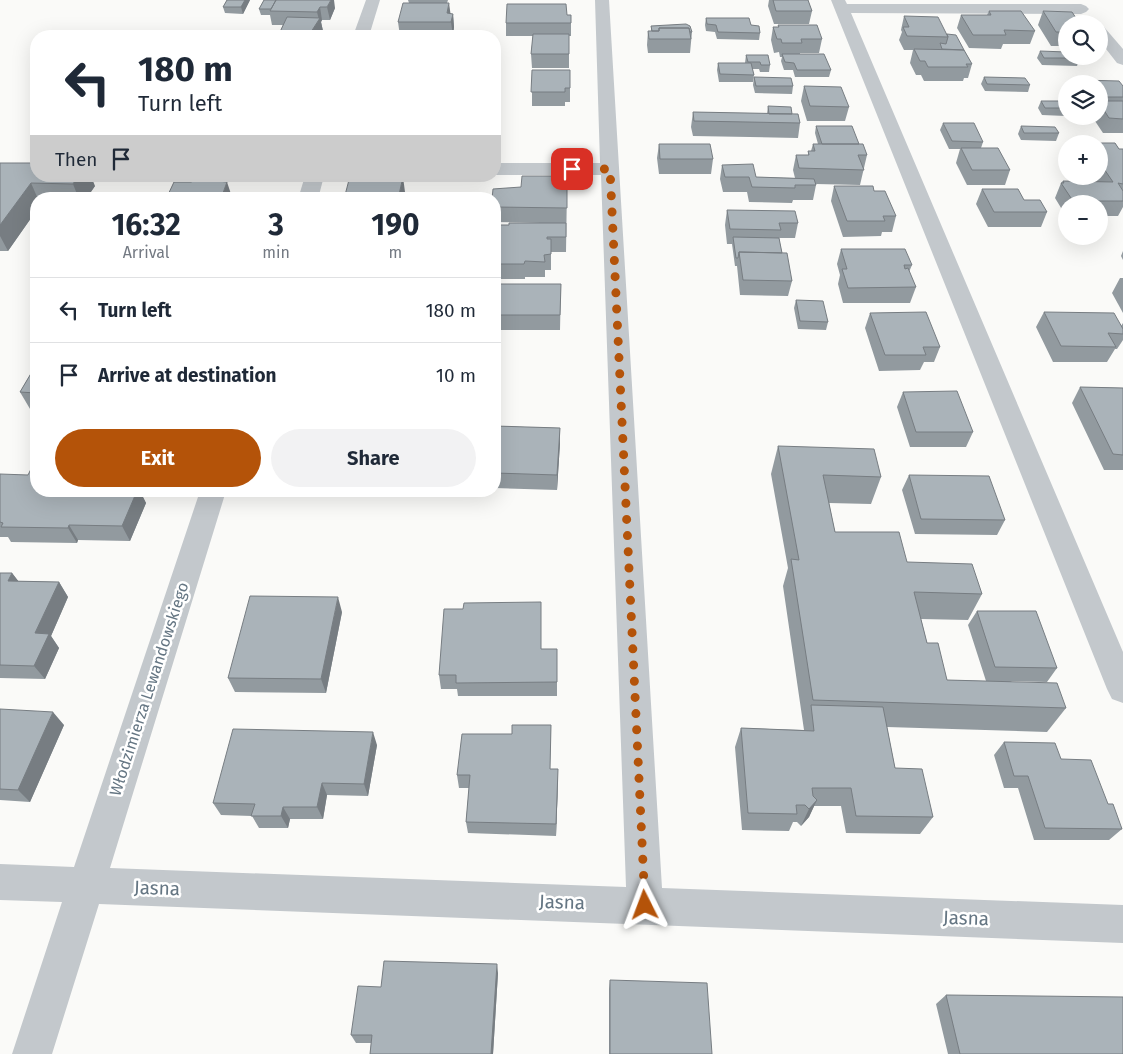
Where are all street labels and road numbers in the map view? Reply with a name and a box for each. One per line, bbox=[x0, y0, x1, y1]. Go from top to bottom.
street label: Włodzimierza Lewandowskiego bbox=[105, 580, 193, 798]
street label: Jasna bbox=[133, 876, 181, 900]
street label: Jasna bbox=[538, 890, 586, 914]
street label: Jasna bbox=[942, 906, 990, 930]

